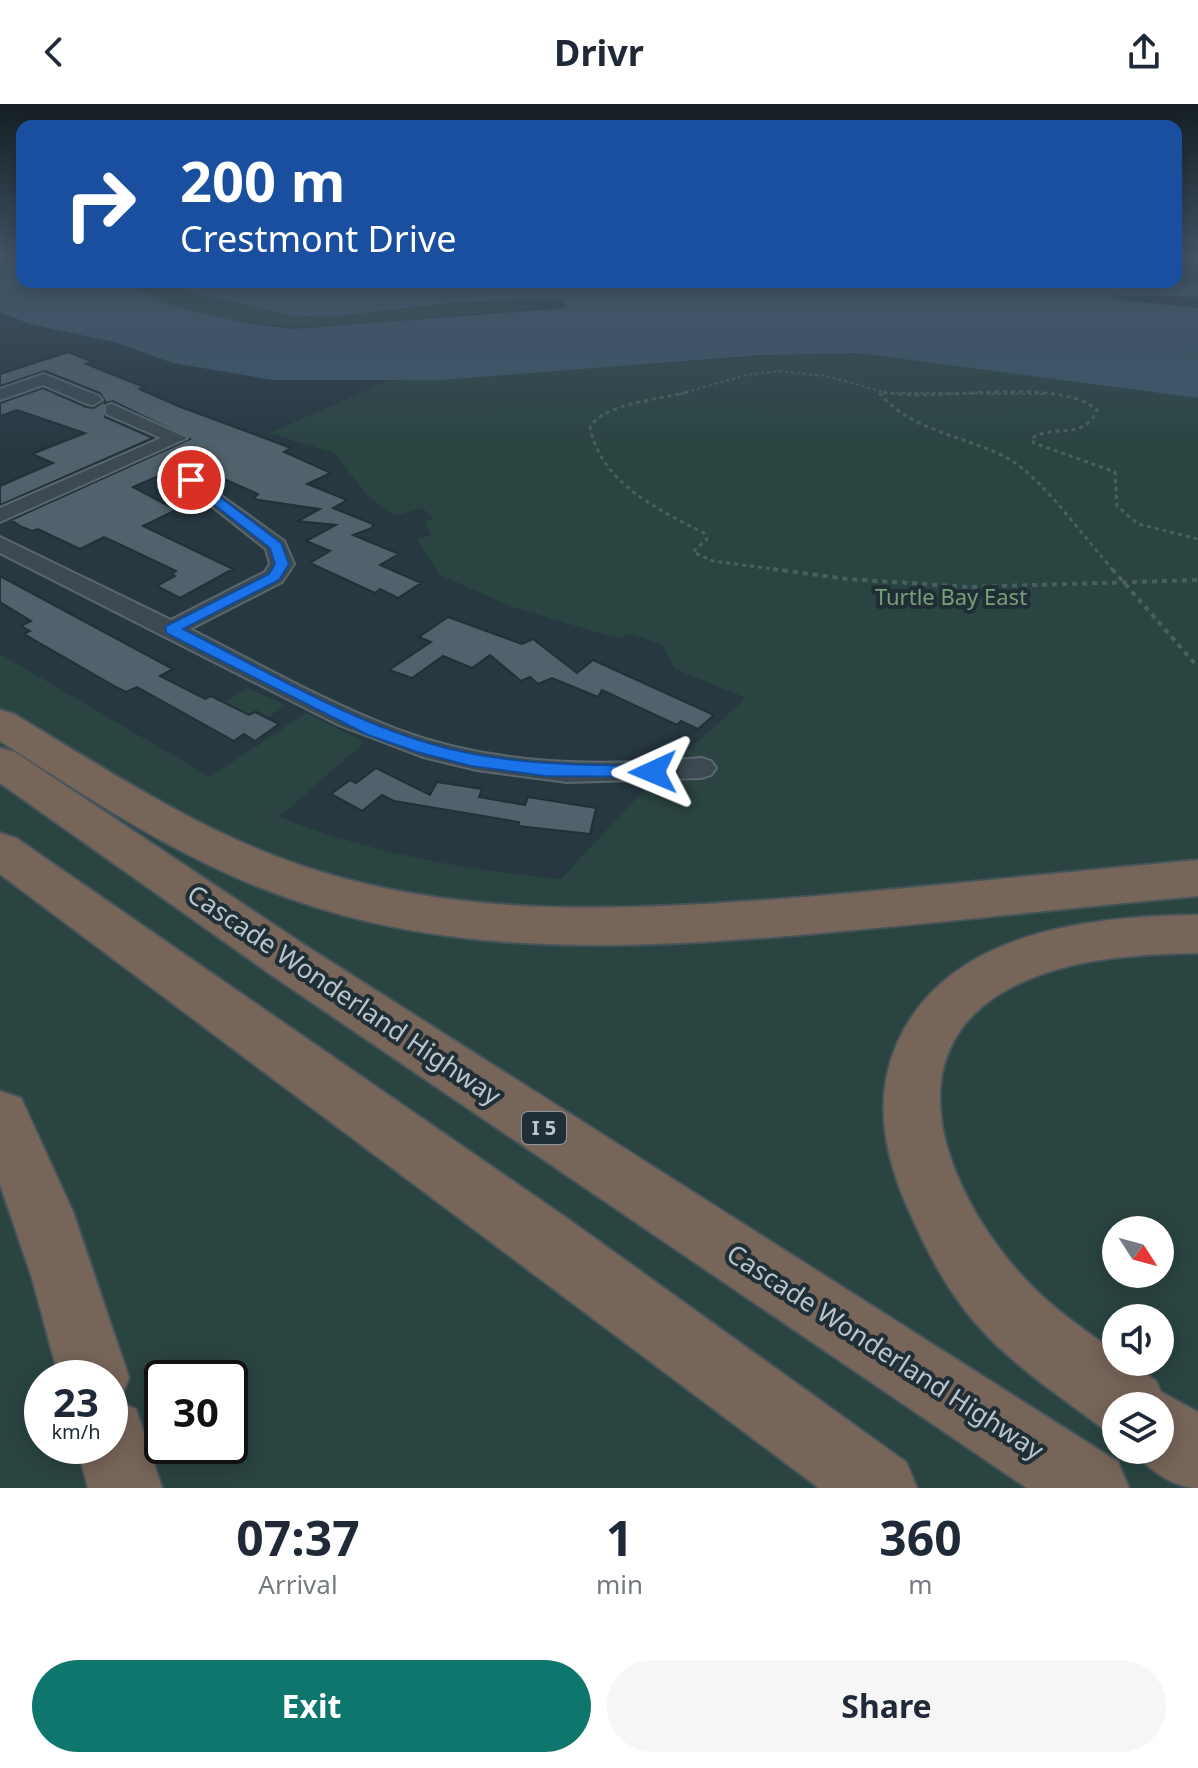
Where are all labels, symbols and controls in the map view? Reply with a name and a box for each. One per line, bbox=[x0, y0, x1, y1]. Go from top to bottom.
text: Drivr bbox=[554, 28, 644, 77]
icon: back bbox=[32, 30, 76, 74]
icon: share bbox=[1122, 30, 1166, 74]
text: 200 m bbox=[180, 142, 345, 218]
icon: right bbox=[48, 152, 152, 256]
text: Crestmont Drive bbox=[180, 214, 457, 263]
pin bbox=[157, 446, 225, 514]
icon: arrive bbox=[169, 458, 213, 502]
park label: Turtle Bay East bbox=[875, 581, 1027, 611]
position arrow bbox=[611, 730, 695, 814]
street label: Cascade Wonderland Highway bbox=[181, 875, 509, 1113]
road number: I 5 bbox=[522, 1112, 566, 1144]
north arrow bbox=[1102, 1216, 1174, 1288]
map controls bbox=[1102, 1216, 1174, 1464]
street label: Cascade Wonderland Highway bbox=[720, 1235, 1052, 1468]
button: sound bbox=[1102, 1304, 1174, 1376]
speed limit sign: 30 bbox=[144, 1360, 248, 1464]
text: 23 bbox=[53, 1374, 99, 1429]
button: layers bbox=[1102, 1392, 1174, 1464]
text: km/h bbox=[51, 1418, 101, 1445]
text: 07:37 bbox=[236, 1505, 360, 1570]
text: 1 bbox=[606, 1505, 633, 1570]
text: 360 bbox=[879, 1505, 962, 1570]
text: Arrival bbox=[258, 1566, 338, 1602]
text: min bbox=[596, 1566, 643, 1602]
text: m bbox=[908, 1566, 933, 1602]
button: Exit bbox=[32, 1660, 591, 1752]
button: Share bbox=[607, 1660, 1166, 1752]

